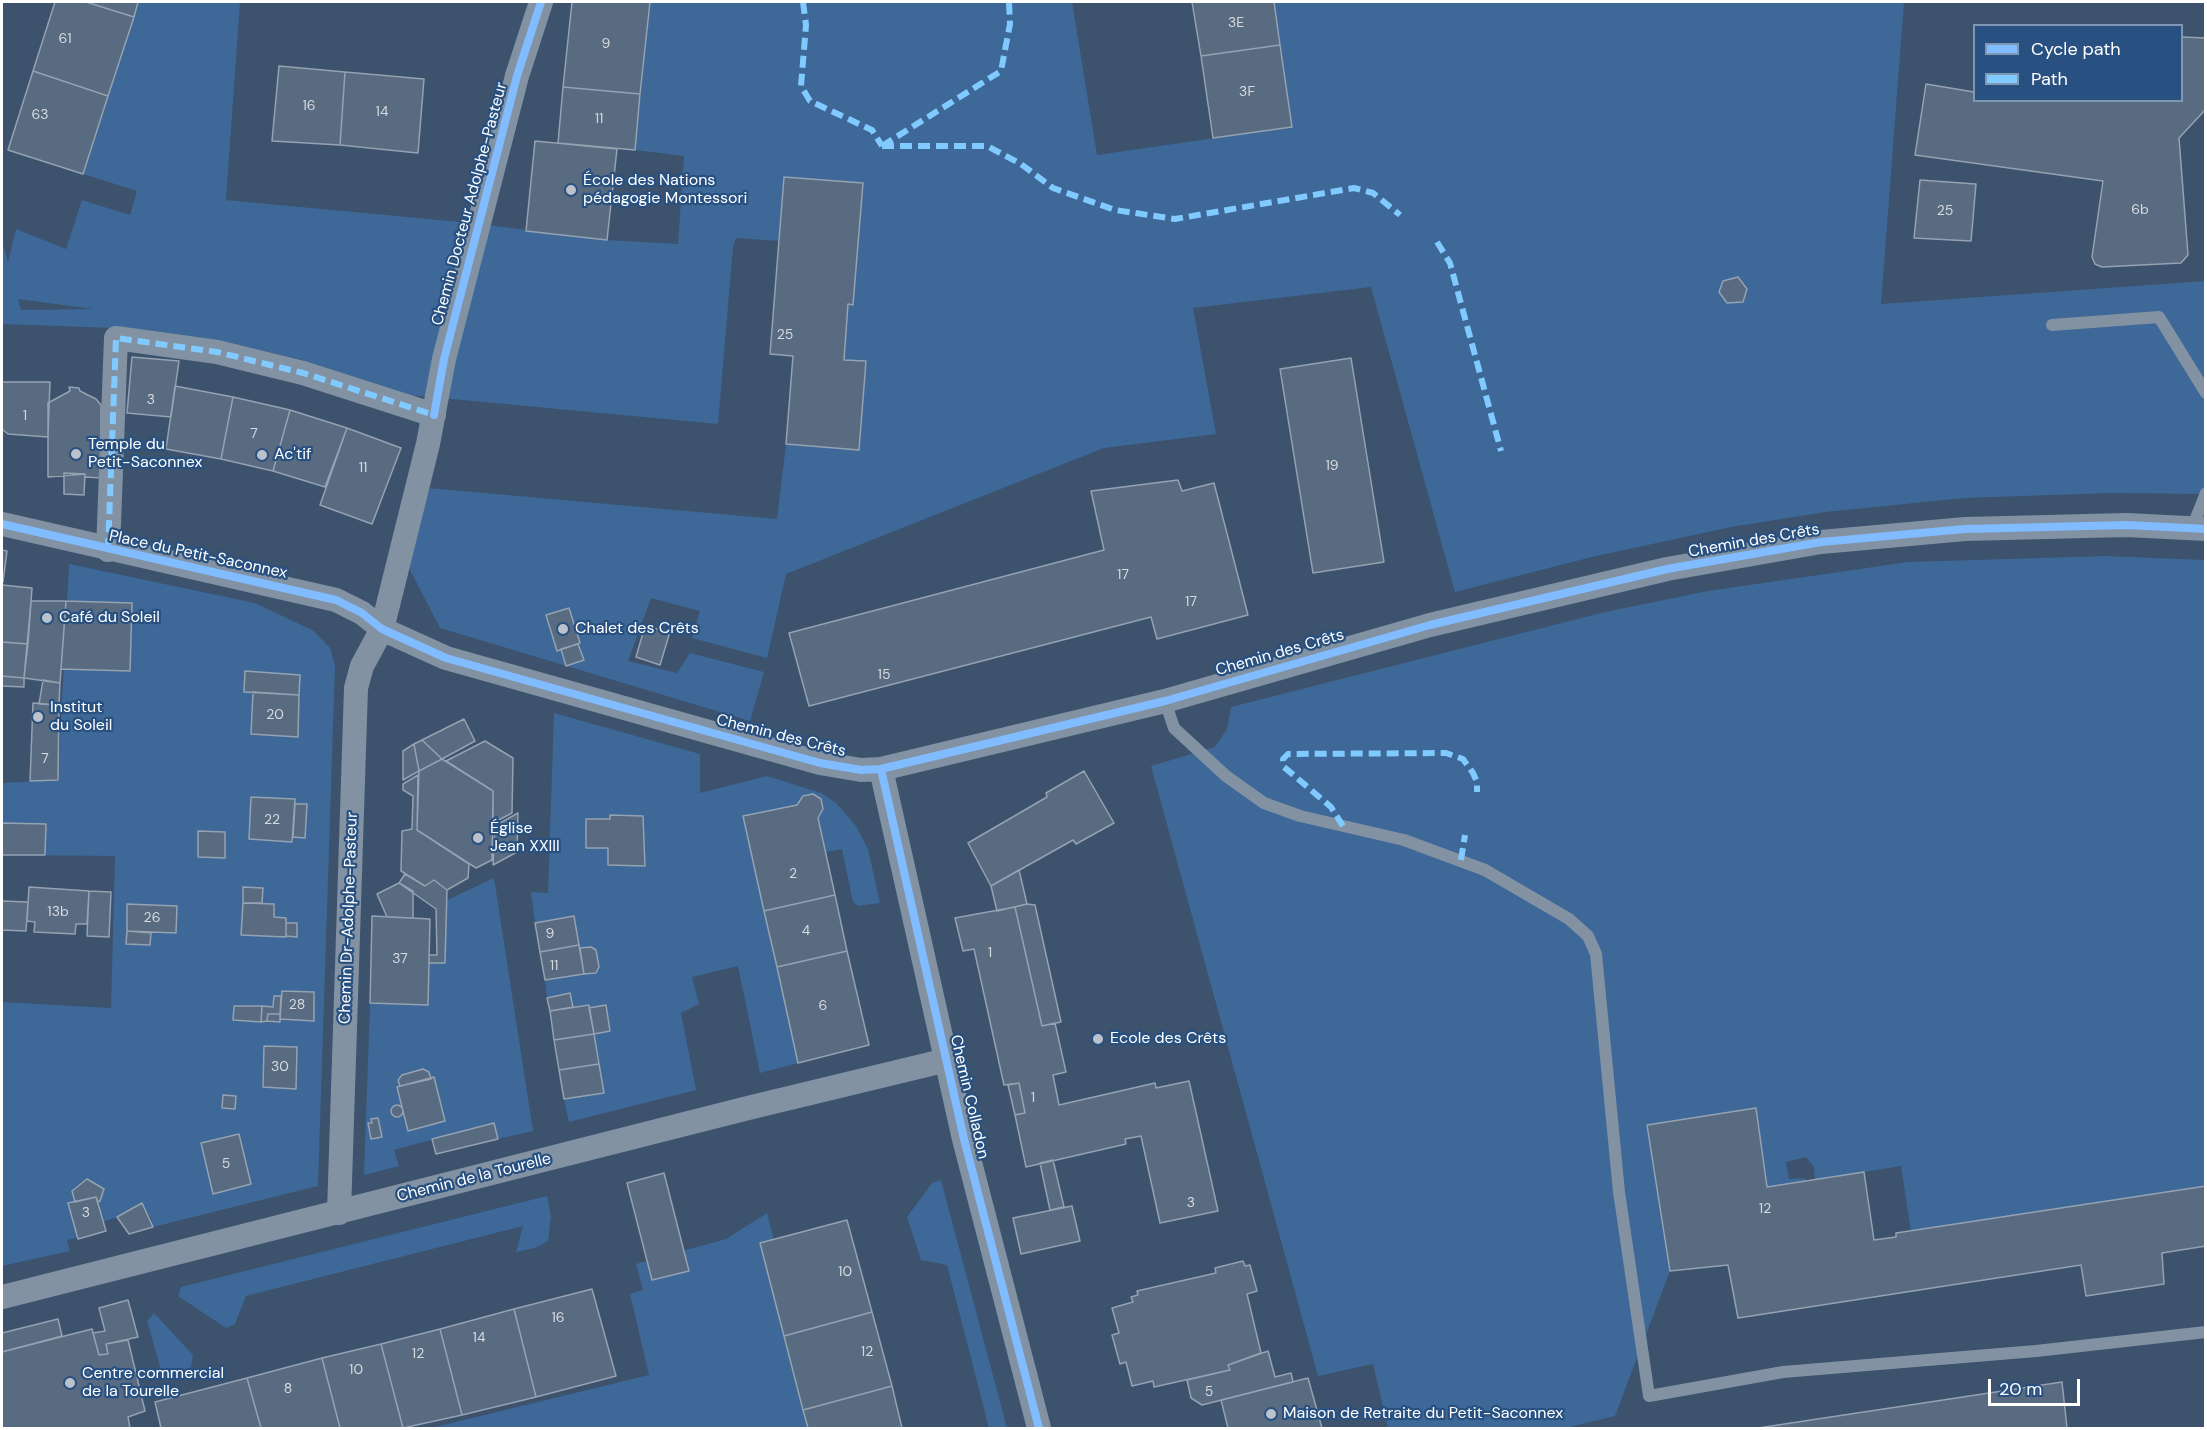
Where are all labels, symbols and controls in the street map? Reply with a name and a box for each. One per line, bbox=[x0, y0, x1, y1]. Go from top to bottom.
house number: 3E bbox=[1228, 15, 1244, 31]
legend bbox=[1973, 24, 2183, 102]
house number: 61 bbox=[58, 31, 72, 47]
house number: 9 bbox=[602, 36, 610, 52]
text: Cycle path bbox=[2031, 37, 2121, 61]
text: Path bbox=[2031, 67, 2068, 91]
street label: Chemin Docteur Adolphe-Pasteur bbox=[428, 80, 512, 328]
house number: 3F bbox=[1239, 84, 1255, 100]
house number: 16 bbox=[302, 98, 316, 114]
house number: 14 bbox=[376, 104, 388, 120]
house number: 63 bbox=[31, 107, 49, 123]
house number: 11 bbox=[595, 111, 603, 127]
place label: École des Nations pédagogie Montessori bbox=[583, 171, 747, 209]
marker: École des Nations pédagogie Montessori bbox=[564, 183, 578, 197]
house number: 6b bbox=[2131, 202, 2149, 218]
house number: 25 bbox=[1937, 203, 1953, 219]
house number: 25 bbox=[777, 327, 793, 343]
house number: 3 bbox=[147, 392, 155, 408]
house number: 1 bbox=[23, 408, 27, 424]
house number: 7 bbox=[250, 426, 258, 442]
place label: Temple du Petit-Saconnex bbox=[88, 435, 202, 473]
place label: Ac'tif bbox=[274, 445, 311, 465]
marker: Temple du Petit-Saconnex bbox=[69, 447, 83, 461]
marker: Ac'tif bbox=[255, 448, 269, 462]
house number: 19 bbox=[1325, 458, 1339, 474]
house number: 11 bbox=[359, 460, 367, 476]
street label: Chemin des Crêts bbox=[1687, 520, 1821, 562]
street label: Place du Petit-Saconnex bbox=[107, 527, 289, 583]
house number: 17 bbox=[1117, 567, 1129, 583]
house number: 17 bbox=[1185, 594, 1197, 610]
place label: Café du Soleil bbox=[59, 608, 160, 628]
marker: Café du Soleil bbox=[40, 611, 54, 625]
place label: Chalet des Crêts bbox=[575, 619, 699, 639]
marker: Chalet des Crêts bbox=[556, 622, 570, 636]
street label: Chemin des Crêts bbox=[1213, 625, 1347, 681]
house number: 15 bbox=[878, 667, 890, 683]
place label: Institut du Soleil bbox=[50, 698, 112, 736]
house number: 20 bbox=[266, 707, 284, 723]
marker: Institut du Soleil bbox=[31, 710, 45, 724]
street label: Chemin des Crêts bbox=[714, 711, 848, 761]
house number: 7 bbox=[41, 751, 49, 767]
house number: 22 bbox=[264, 812, 280, 828]
street label: Chemin Dr-Adolphe-Pasteur bbox=[336, 812, 362, 1024]
place label: Église Jean XXIII bbox=[490, 819, 560, 857]
marker: Église Jean XXIII bbox=[471, 831, 485, 845]
house number: 2 bbox=[789, 866, 797, 882]
house number: 13b bbox=[47, 904, 69, 920]
house number: 26 bbox=[144, 910, 160, 926]
house number: 4 bbox=[802, 923, 810, 939]
house number: 9 bbox=[546, 926, 554, 942]
house number: 1 bbox=[988, 945, 992, 961]
house number: 37 bbox=[392, 951, 408, 967]
house number: 11 bbox=[550, 958, 558, 974]
house number: 28 bbox=[289, 997, 305, 1013]
house number: 6 bbox=[819, 998, 827, 1014]
place label: Ecole des Crêts bbox=[1110, 1029, 1226, 1049]
marker: Ecole des Crêts bbox=[1091, 1032, 1105, 1046]
street label: Chemin Colladon bbox=[945, 1033, 993, 1161]
house number: 30 bbox=[271, 1059, 289, 1075]
house number: 1 bbox=[1031, 1090, 1035, 1106]
street label: Chemin de la Tourelle bbox=[395, 1150, 553, 1206]
house number: 5 bbox=[222, 1156, 230, 1172]
house number: 3 bbox=[1187, 1195, 1195, 1211]
house number: 12 bbox=[1759, 1201, 1771, 1217]
house number: 3 bbox=[82, 1205, 90, 1221]
house number: 10 bbox=[838, 1264, 852, 1280]
house number: 16 bbox=[551, 1310, 565, 1326]
house number: 14 bbox=[473, 1330, 485, 1346]
house number: 12 bbox=[861, 1344, 873, 1360]
house number: 12 bbox=[412, 1346, 424, 1362]
house number: 10 bbox=[349, 1362, 363, 1378]
place label: Centre commercial de la Tourelle bbox=[82, 1364, 224, 1402]
scale bar bbox=[1991, 1367, 2082, 1405]
marker: Centre commercial de la Tourelle bbox=[63, 1376, 77, 1390]
text: 20 m bbox=[1999, 1377, 2042, 1401]
house number: 8 bbox=[284, 1381, 292, 1397]
house number: 5 bbox=[1205, 1384, 1213, 1400]
place label: Maison de Retraite du Petit-Saconnex bbox=[1283, 1404, 1563, 1424]
marker: Maison de Retraite du Petit-Saconnex bbox=[1264, 1407, 1278, 1421]

